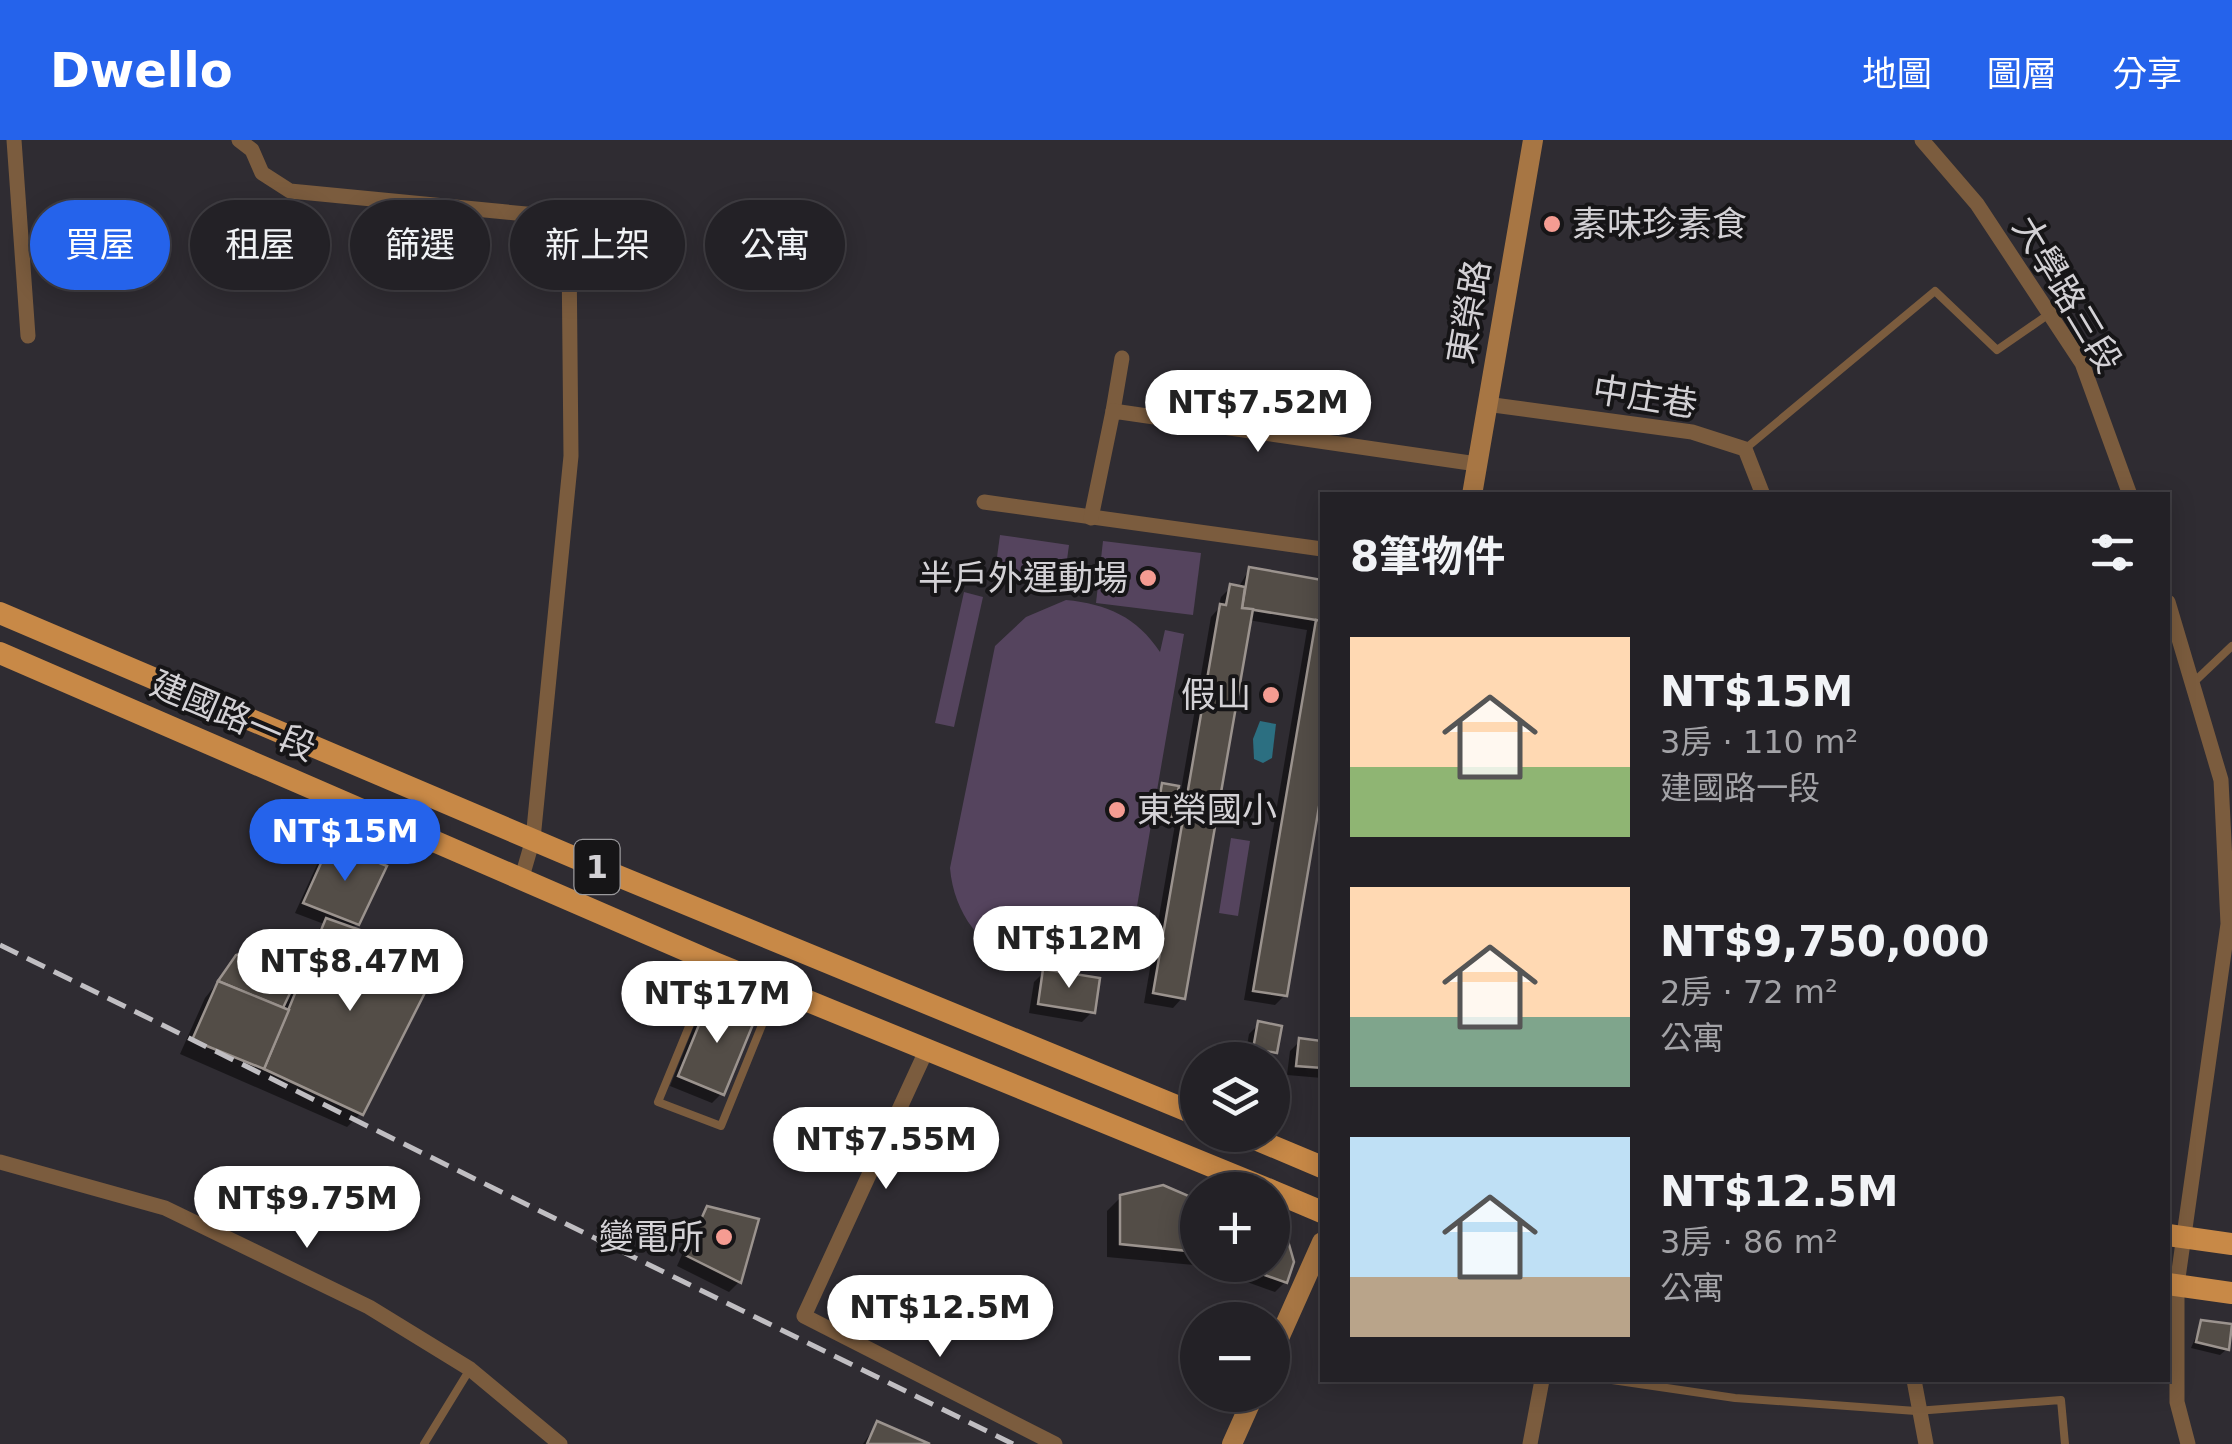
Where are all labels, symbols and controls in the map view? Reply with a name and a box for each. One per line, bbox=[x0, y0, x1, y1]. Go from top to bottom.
text: Dwello bbox=[50, 42, 233, 98]
text: 地圖 bbox=[1862, 54, 1932, 94]
text: 圖層 bbox=[1987, 54, 2057, 94]
text: 分享 bbox=[2112, 54, 2182, 94]
chip: 買屋 bbox=[30, 200, 170, 290]
chip: 租屋 bbox=[190, 200, 330, 290]
chip: 篩選 bbox=[350, 200, 490, 290]
chip: 新上架 bbox=[510, 200, 685, 290]
chip: 公寓 bbox=[705, 200, 845, 290]
place label: 素味珍素食 bbox=[1572, 204, 1747, 244]
street label: 大學路三段 bbox=[2005, 209, 2129, 379]
marker: 素味珍素食 bbox=[1541, 213, 1563, 235]
street label: 東榮路 bbox=[1440, 257, 1498, 367]
street label: 中庄巷 bbox=[1590, 369, 1700, 425]
pin: NT$7.52M bbox=[1155, 370, 1361, 455]
text: NT$7.52M bbox=[1167, 383, 1349, 421]
icon: filters bbox=[2085, 525, 2140, 580]
text: 8筆物件 bbox=[1350, 532, 1505, 581]
place label: 半戶外運動場 bbox=[918, 558, 1128, 598]
marker: 半戶外運動場 bbox=[1137, 567, 1159, 589]
street label: 建國路一段 bbox=[145, 663, 321, 769]
text: NT$15M bbox=[1660, 667, 1853, 716]
place label: 假山 bbox=[1181, 675, 1251, 715]
icon: home bbox=[1430, 677, 1550, 797]
marker: 假山 bbox=[1260, 684, 1282, 706]
text: 3房 · 110 m² bbox=[1660, 723, 1858, 761]
text: 建國路一段 bbox=[1660, 769, 1820, 807]
place label: 東榮國小 bbox=[1137, 790, 1277, 830]
pin: NT$15M bbox=[264, 799, 426, 884]
marker: 東榮國小 bbox=[1106, 799, 1128, 821]
text: NT$15M bbox=[271, 812, 419, 850]
road number: 1 bbox=[574, 840, 620, 894]
pin: NT$12M bbox=[988, 906, 1150, 991]
text: NT$9,750,000 bbox=[1660, 917, 1990, 966]
text: NT$12M bbox=[995, 919, 1143, 957]
icon: home bbox=[1430, 927, 1550, 1047]
pin: NT$8.47M bbox=[247, 929, 453, 1014]
text: NT$8.47M bbox=[259, 942, 441, 980]
pin: NT$17M bbox=[636, 961, 798, 1046]
text: 2房 · 72 m² bbox=[1660, 973, 1838, 1011]
text: NT$17M bbox=[643, 974, 791, 1012]
text: 公寓 bbox=[1660, 1019, 1724, 1057]
map controls bbox=[1180, 1042, 1290, 1412]
button: layers bbox=[1180, 1042, 1290, 1152]
pin: NT$7.55M bbox=[783, 1107, 989, 1192]
text: NT$7.55M bbox=[795, 1120, 977, 1158]
pin: NT$9.75M bbox=[204, 1166, 410, 1251]
text: NT$12.5M bbox=[1660, 1167, 1898, 1216]
button: + bbox=[1180, 1172, 1290, 1282]
icon: home bbox=[1430, 1177, 1550, 1297]
text: NT$9.75M bbox=[216, 1179, 398, 1217]
place label: 變電所 bbox=[599, 1217, 704, 1257]
text: 3房 · 86 m² bbox=[1660, 1223, 1838, 1261]
marker: 變電所 bbox=[713, 1226, 735, 1248]
text: 公寓 bbox=[1660, 1269, 1724, 1307]
pin: NT$12.5M bbox=[837, 1275, 1043, 1360]
text: NT$12.5M bbox=[849, 1288, 1031, 1326]
button: − bbox=[1180, 1302, 1290, 1412]

